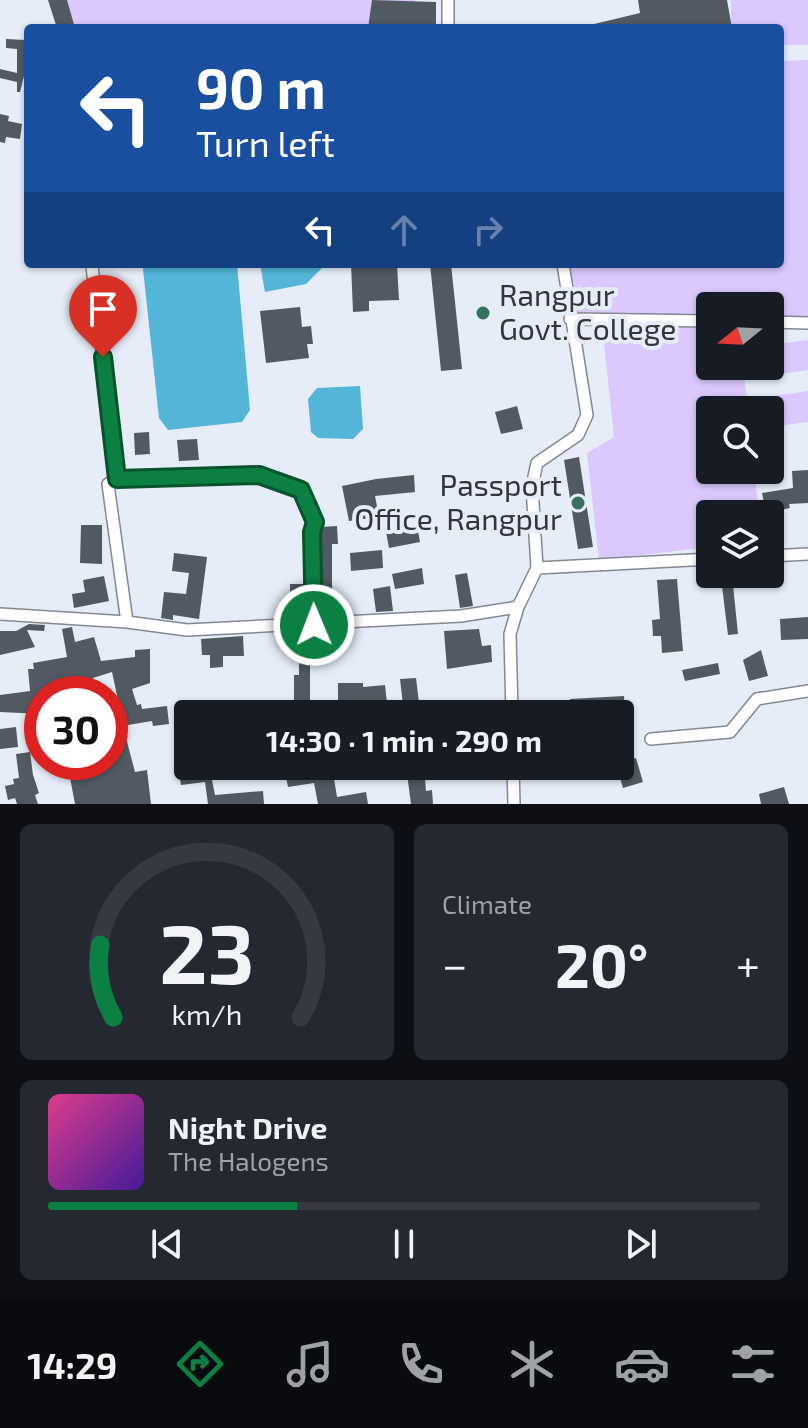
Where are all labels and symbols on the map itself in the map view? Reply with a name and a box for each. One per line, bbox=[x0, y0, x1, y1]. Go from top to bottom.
pin bbox=[69, 275, 137, 357]
place label: Rangpur Govt. College bbox=[499, 276, 676, 346]
north arrow bbox=[696, 292, 784, 380]
marker: Rangpur Govt. College bbox=[474, 304, 492, 322]
place label: Passport Office, Rangpur bbox=[354, 466, 562, 536]
marker: Passport Office, Rangpur bbox=[569, 494, 587, 512]
position arrow bbox=[272, 583, 356, 667]
speed limit sign: 30 bbox=[24, 676, 128, 780]

